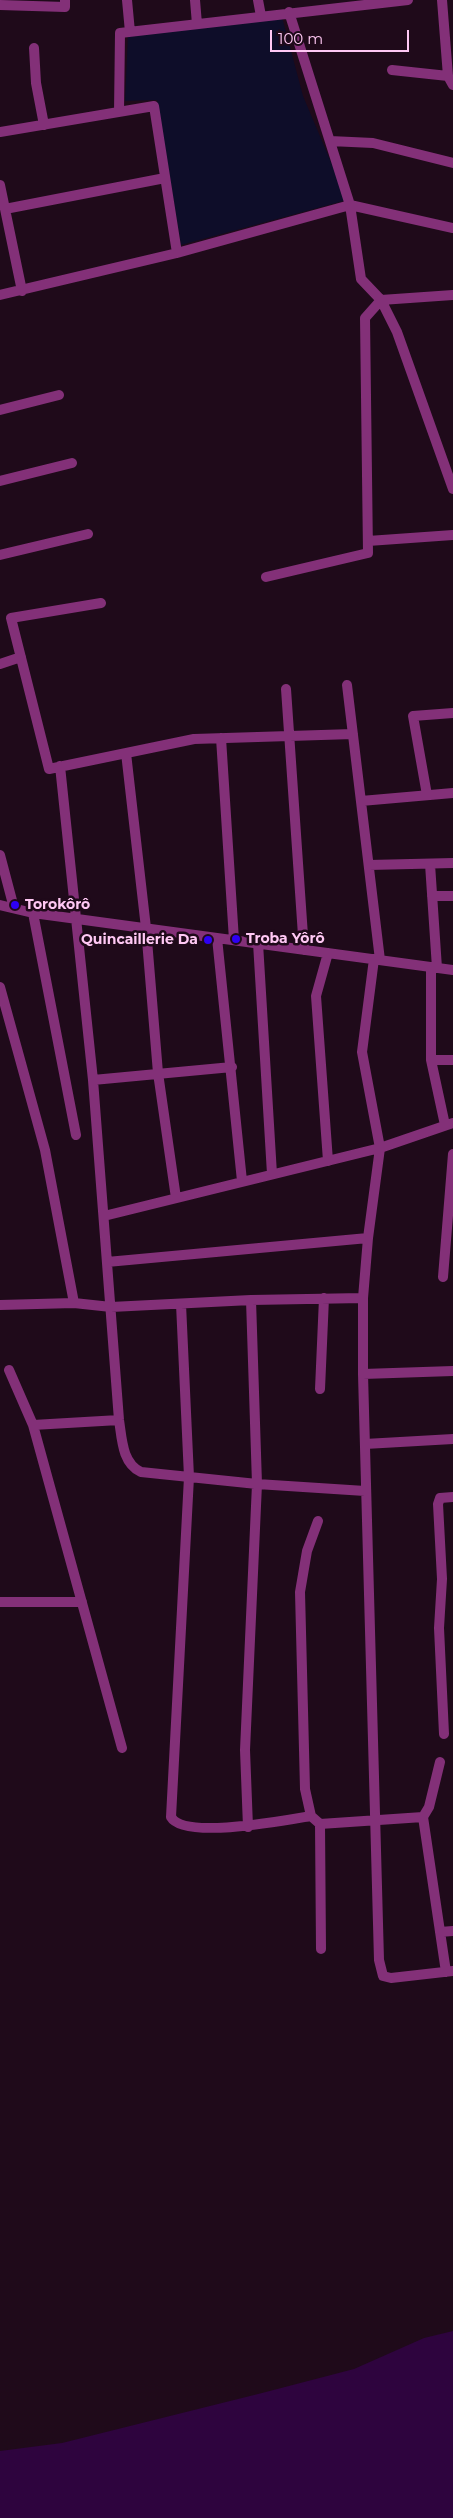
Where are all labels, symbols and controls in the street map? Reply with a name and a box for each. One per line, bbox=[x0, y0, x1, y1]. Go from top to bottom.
scale bar bbox=[273, 20, 412, 52]
text: 100 m bbox=[278, 29, 323, 48]
place label: Torokôrô bbox=[25, 897, 90, 913]
marker: Torokôrô bbox=[9, 899, 21, 911]
place label: Troba Yôrô bbox=[246, 931, 325, 947]
place label: Quincaillerie Da bbox=[81, 932, 198, 948]
marker: Troba Yôrô bbox=[230, 933, 242, 945]
marker: Quincaillerie Da bbox=[202, 934, 214, 946]

